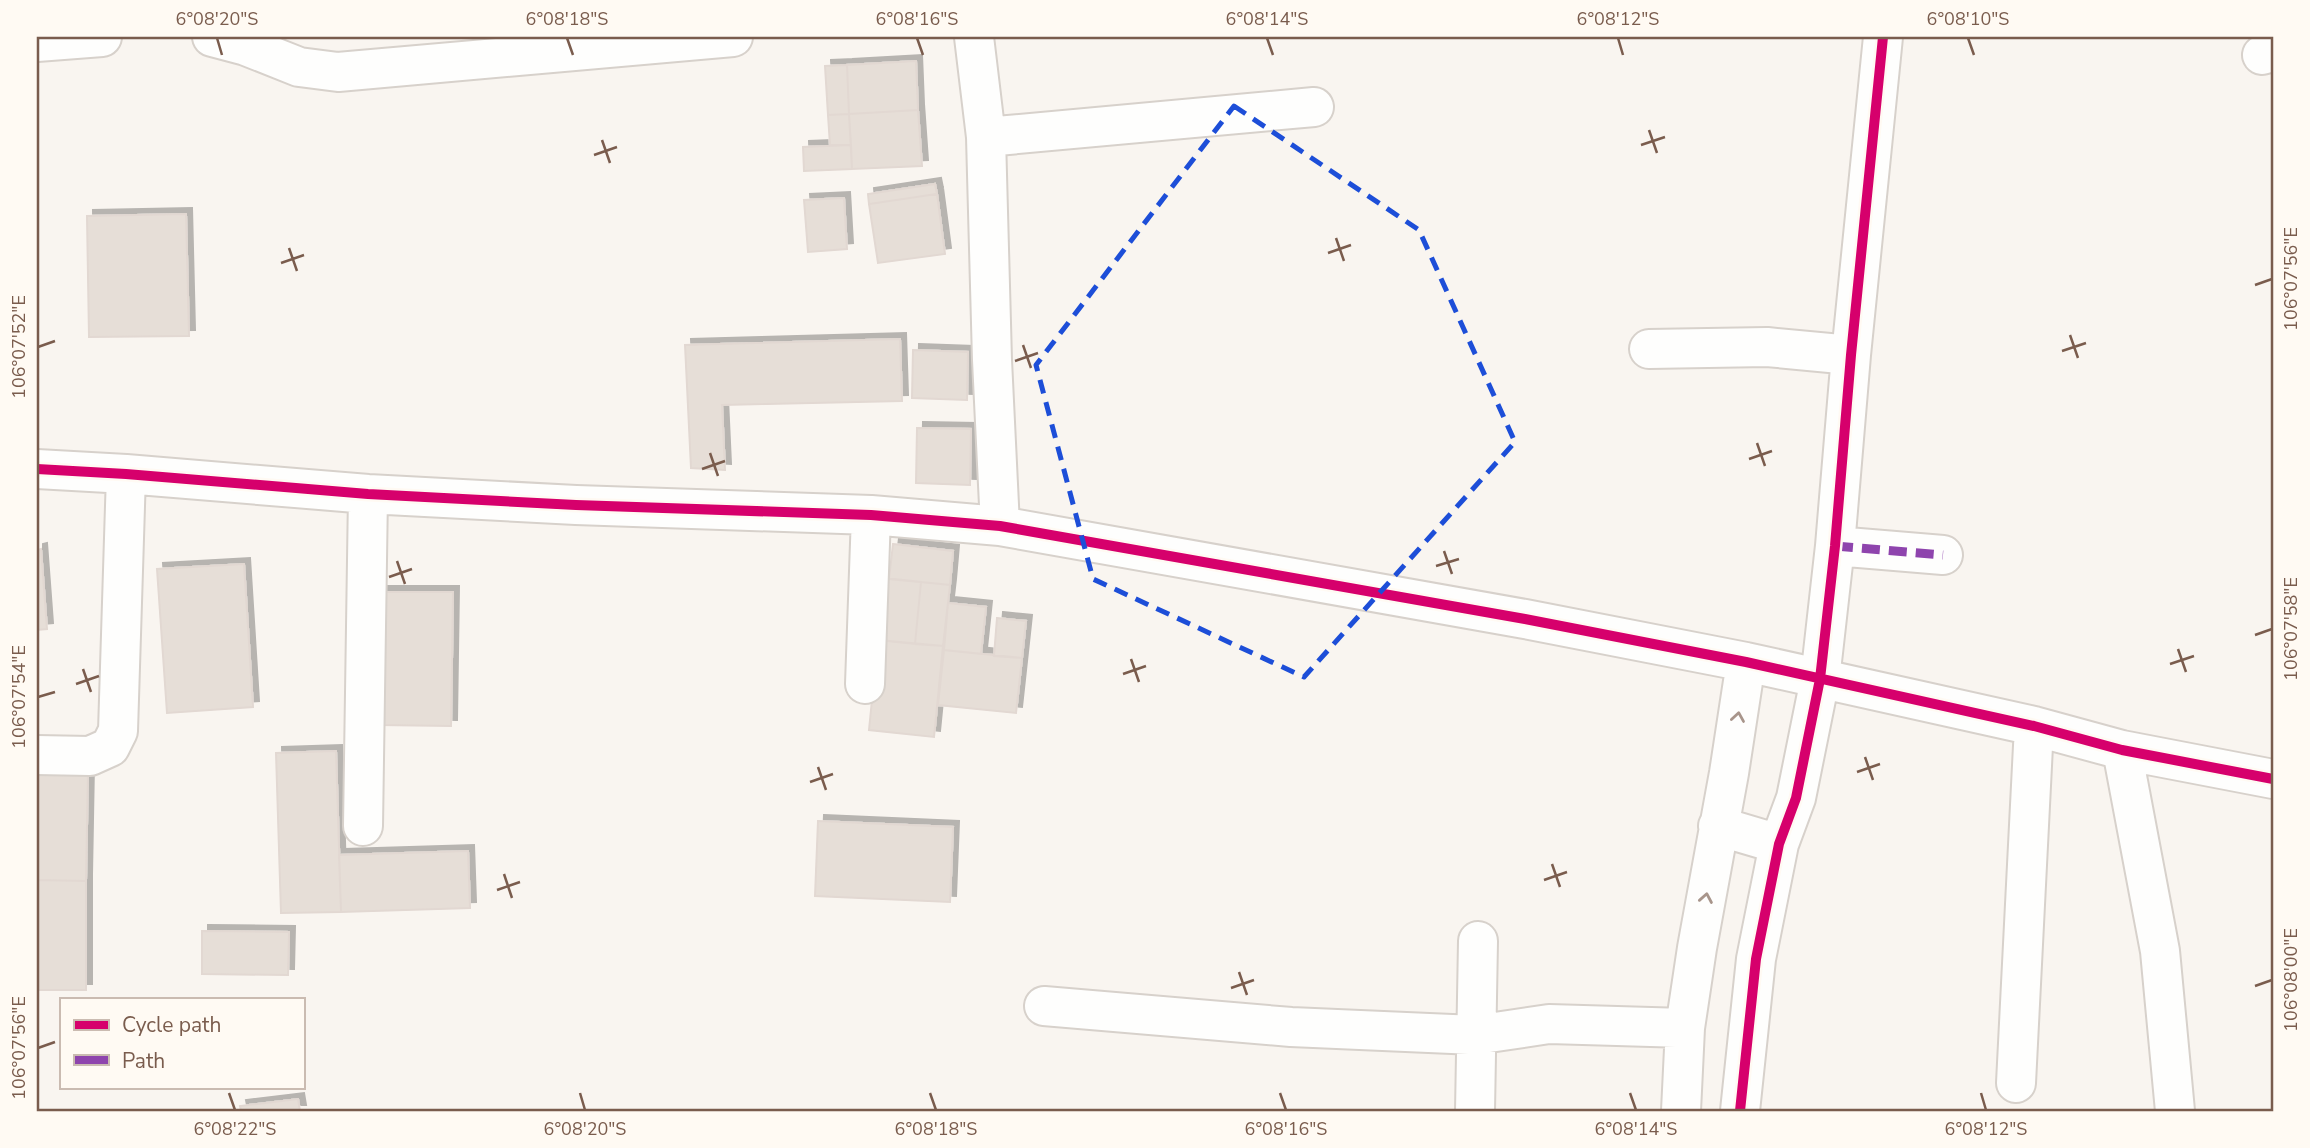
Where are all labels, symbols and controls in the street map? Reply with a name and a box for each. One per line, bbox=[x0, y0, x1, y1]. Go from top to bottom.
text: 6°08'20"S bbox=[176, 7, 258, 31]
text: 6°08'18"S bbox=[526, 7, 608, 31]
text: 6°08'16"S bbox=[876, 7, 958, 31]
text: 6°08'14"S bbox=[1226, 7, 1308, 31]
text: 6°08'12"S bbox=[1577, 7, 1659, 31]
text: 6°08'10"S bbox=[1927, 7, 2009, 31]
text: 106°07'56"E bbox=[2279, 227, 2303, 331]
text: 106°07'52"E bbox=[7, 295, 31, 399]
text: 106°07'58"E bbox=[2279, 577, 2303, 681]
text: 106°07'54"E bbox=[7, 645, 31, 749]
one-way arrow bbox=[1730, 711, 1745, 723]
one-way arrow bbox=[1698, 892, 1713, 904]
text: 106°08'00"E bbox=[2279, 928, 2303, 1032]
text: 106°07'56"E bbox=[7, 996, 31, 1100]
legend bbox=[60, 998, 304, 1088]
text: Cycle path bbox=[122, 1011, 221, 1039]
text: Path bbox=[122, 1047, 165, 1075]
text: 6°08'22"S bbox=[194, 1117, 276, 1141]
text: 6°08'20"S bbox=[544, 1117, 626, 1141]
text: 6°08'18"S bbox=[895, 1117, 977, 1141]
text: 6°08'16"S bbox=[1245, 1117, 1327, 1141]
text: 6°08'14"S bbox=[1595, 1117, 1677, 1141]
text: 6°08'12"S bbox=[1945, 1117, 2027, 1141]

